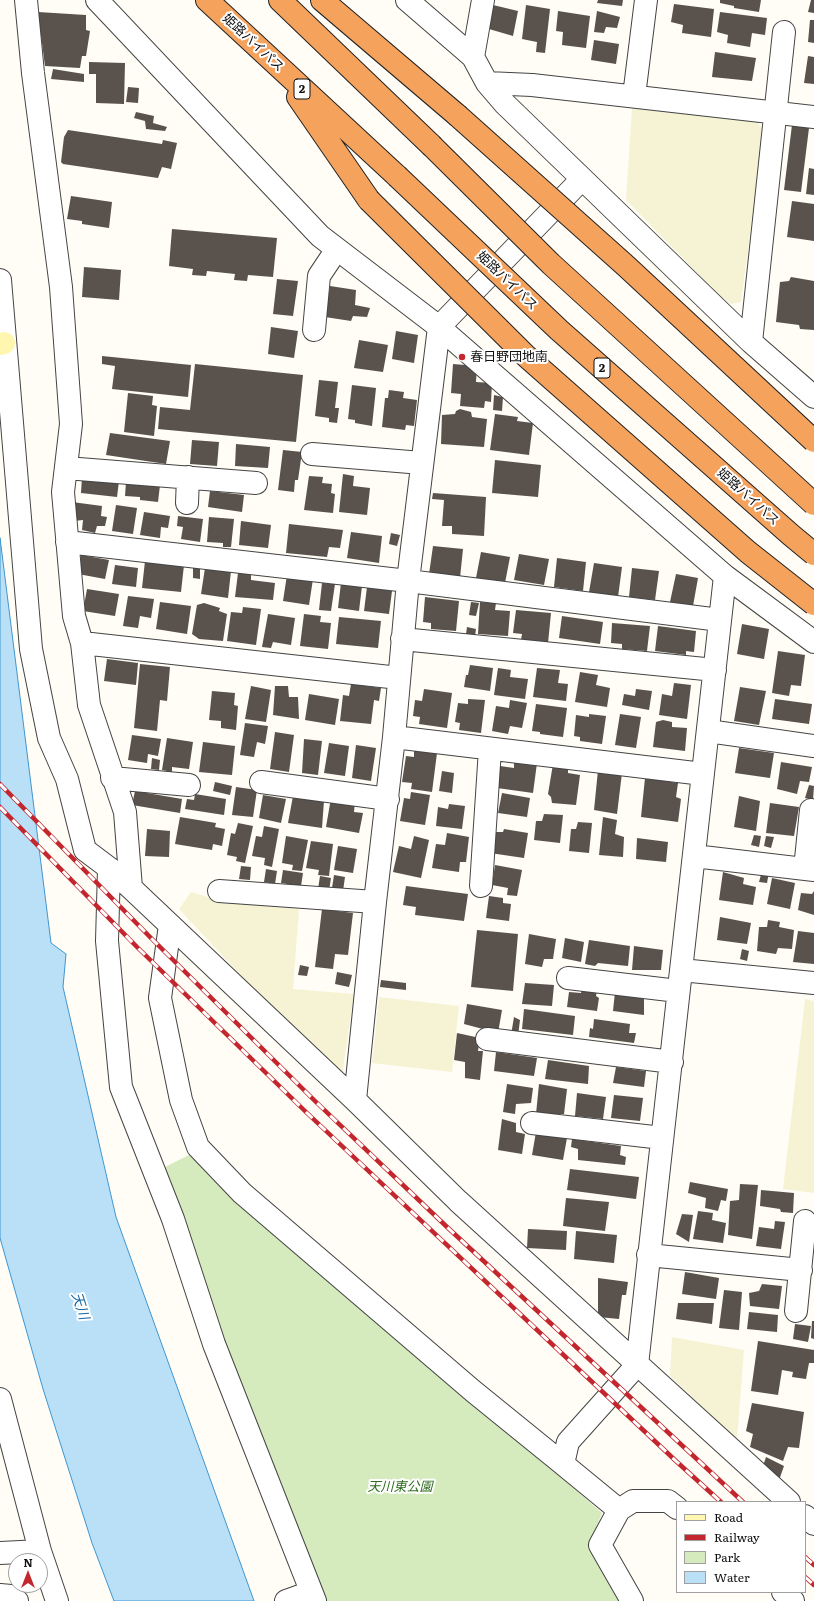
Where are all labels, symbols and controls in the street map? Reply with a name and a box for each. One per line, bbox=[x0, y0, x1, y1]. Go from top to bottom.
street label: 姫路バイパス bbox=[219, 11, 287, 75]
road number: 2 bbox=[294, 79, 310, 99]
street label: 姫路バイパス bbox=[474, 248, 540, 314]
place label: 春日野団地南 bbox=[470, 349, 548, 365]
marker: 春日野団地南 bbox=[457, 352, 467, 362]
road number: 2 bbox=[594, 358, 610, 378]
street label: 姫路バイパス bbox=[714, 465, 782, 529]
water label: 天川 bbox=[68, 1290, 92, 1322]
park label: 天川東公園 bbox=[368, 1479, 432, 1495]
legend bbox=[676, 1501, 806, 1593]
text: Road bbox=[714, 1508, 743, 1526]
text: Railway bbox=[714, 1528, 760, 1546]
text: Park bbox=[714, 1548, 740, 1566]
north arrow bbox=[8, 1553, 48, 1593]
text: N bbox=[23, 1554, 33, 1570]
text: Water bbox=[714, 1568, 750, 1586]

